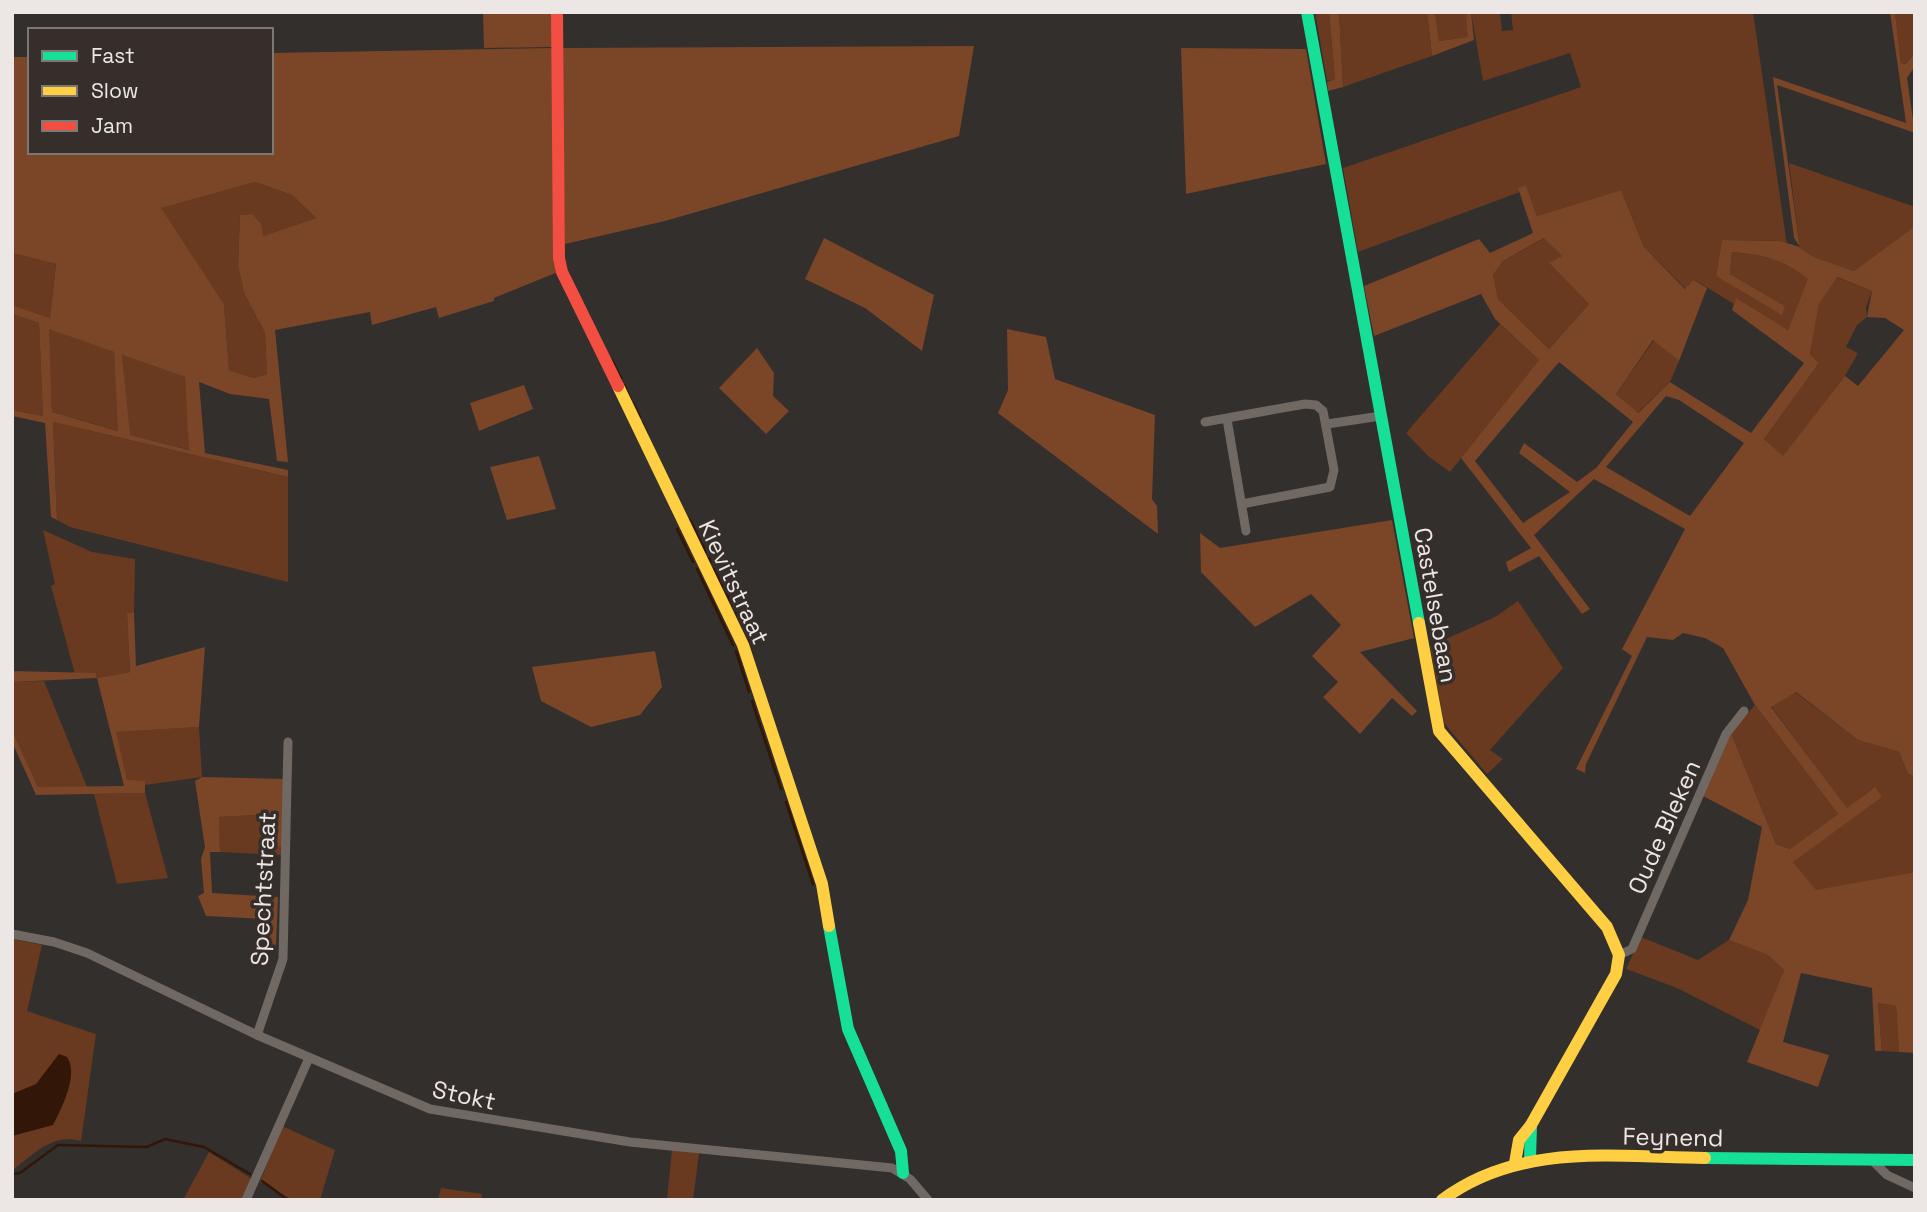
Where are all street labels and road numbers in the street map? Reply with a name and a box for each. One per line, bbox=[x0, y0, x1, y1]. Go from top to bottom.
street label: Kievitstraat bbox=[692, 515, 776, 649]
street label: Castelsebaan bbox=[1407, 525, 1465, 685]
street label: Oude Bleken bbox=[1621, 755, 1707, 899]
street label: Spechtstraat bbox=[243, 811, 283, 967]
street label: Stokt bbox=[429, 1073, 499, 1117]
street label: Feynend bbox=[1622, 1121, 1724, 1153]

